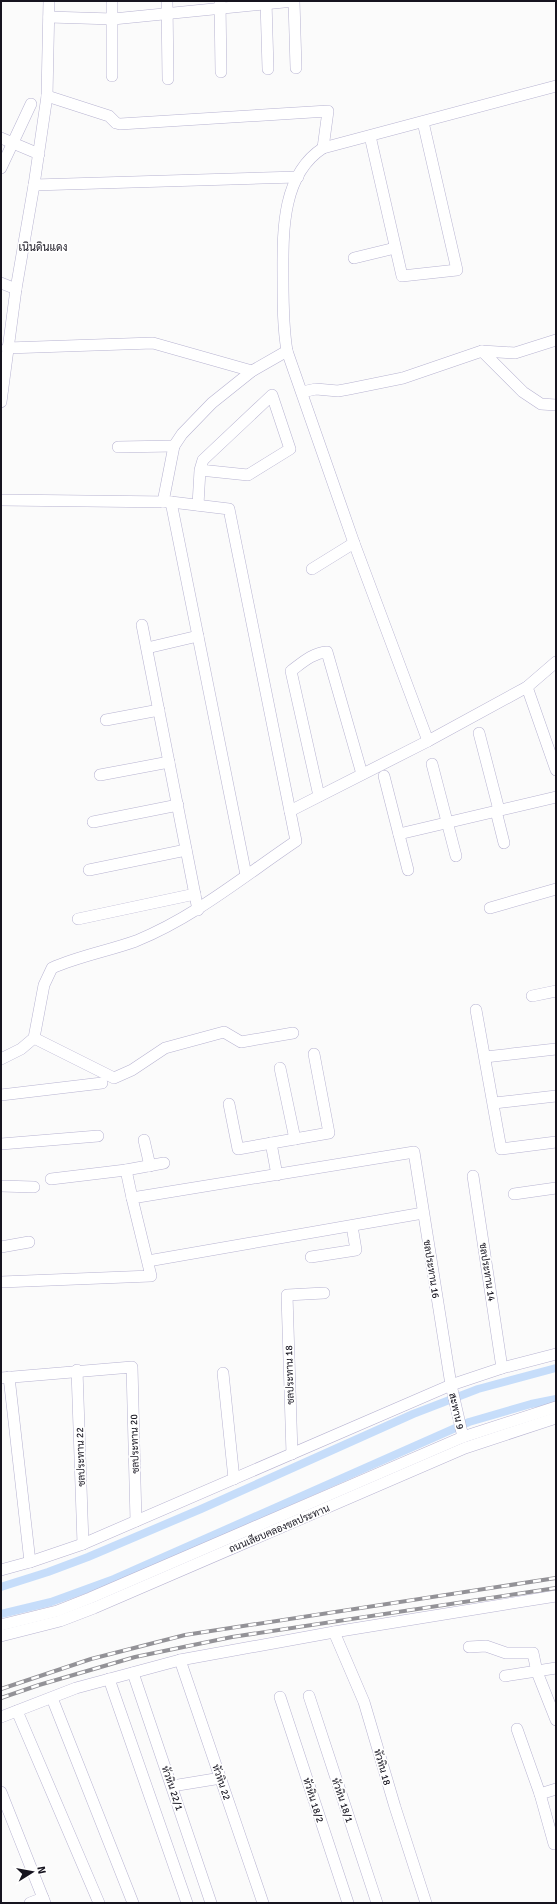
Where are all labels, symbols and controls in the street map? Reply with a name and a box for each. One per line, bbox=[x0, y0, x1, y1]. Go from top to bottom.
district label: เนินดินแดง bbox=[19, 241, 67, 254]
street label: ชลประทาน 16 bbox=[420, 1239, 442, 1299]
street label: ชลประทาน 14 bbox=[476, 1242, 498, 1303]
street label: ชลประทาน 18 bbox=[283, 1345, 297, 1405]
street label: สะพาน 9 bbox=[446, 1392, 466, 1431]
street label: ชลประทาน 20 bbox=[128, 1414, 142, 1474]
street label: ชลประทาน 22 bbox=[74, 1427, 88, 1487]
street label: ถนนเลียบคลองชลประทาน bbox=[227, 1501, 332, 1556]
street label: หัวหิน 18 bbox=[371, 1747, 394, 1787]
street label: หัวหิน 22 bbox=[209, 1762, 234, 1802]
street label: หัวหิน 22/1 bbox=[159, 1764, 186, 1812]
street label: หัวหิน 18/2 bbox=[300, 1776, 327, 1824]
street label: หัวหิน 18/1 bbox=[329, 1776, 356, 1824]
north arrow bbox=[12, 1852, 52, 1892]
text: N bbox=[34, 1865, 48, 1875]

